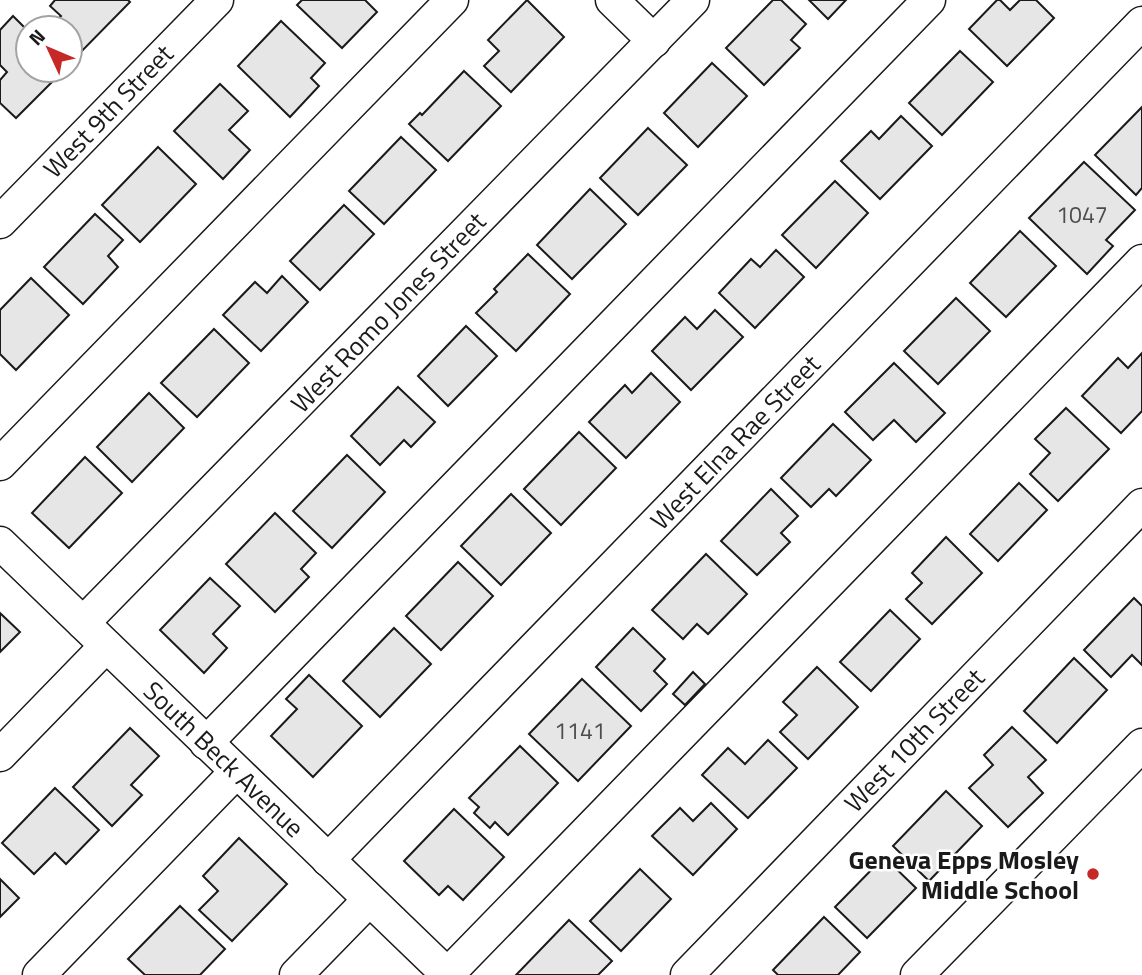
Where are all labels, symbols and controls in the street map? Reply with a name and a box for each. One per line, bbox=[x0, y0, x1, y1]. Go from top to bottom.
north arrow bbox=[14, 14, 84, 84]
text: N bbox=[21, 22, 51, 52]
street label: West 9th Street bbox=[34, 35, 182, 187]
house number: 1047 bbox=[1056, 197, 1108, 232]
street label: West Romo Jones Street bbox=[281, 203, 495, 421]
street label: West Elna Rae Street bbox=[641, 346, 829, 538]
street label: West 10th Street bbox=[835, 659, 993, 821]
street label: South Beck Avenue bbox=[135, 672, 313, 846]
house number: 1141 bbox=[554, 713, 606, 748]
place label: Geneva Epps Mosley Middle School bbox=[849, 840, 1079, 909]
marker: Geneva Epps Mosley Middle School bbox=[1085, 866, 1101, 882]

